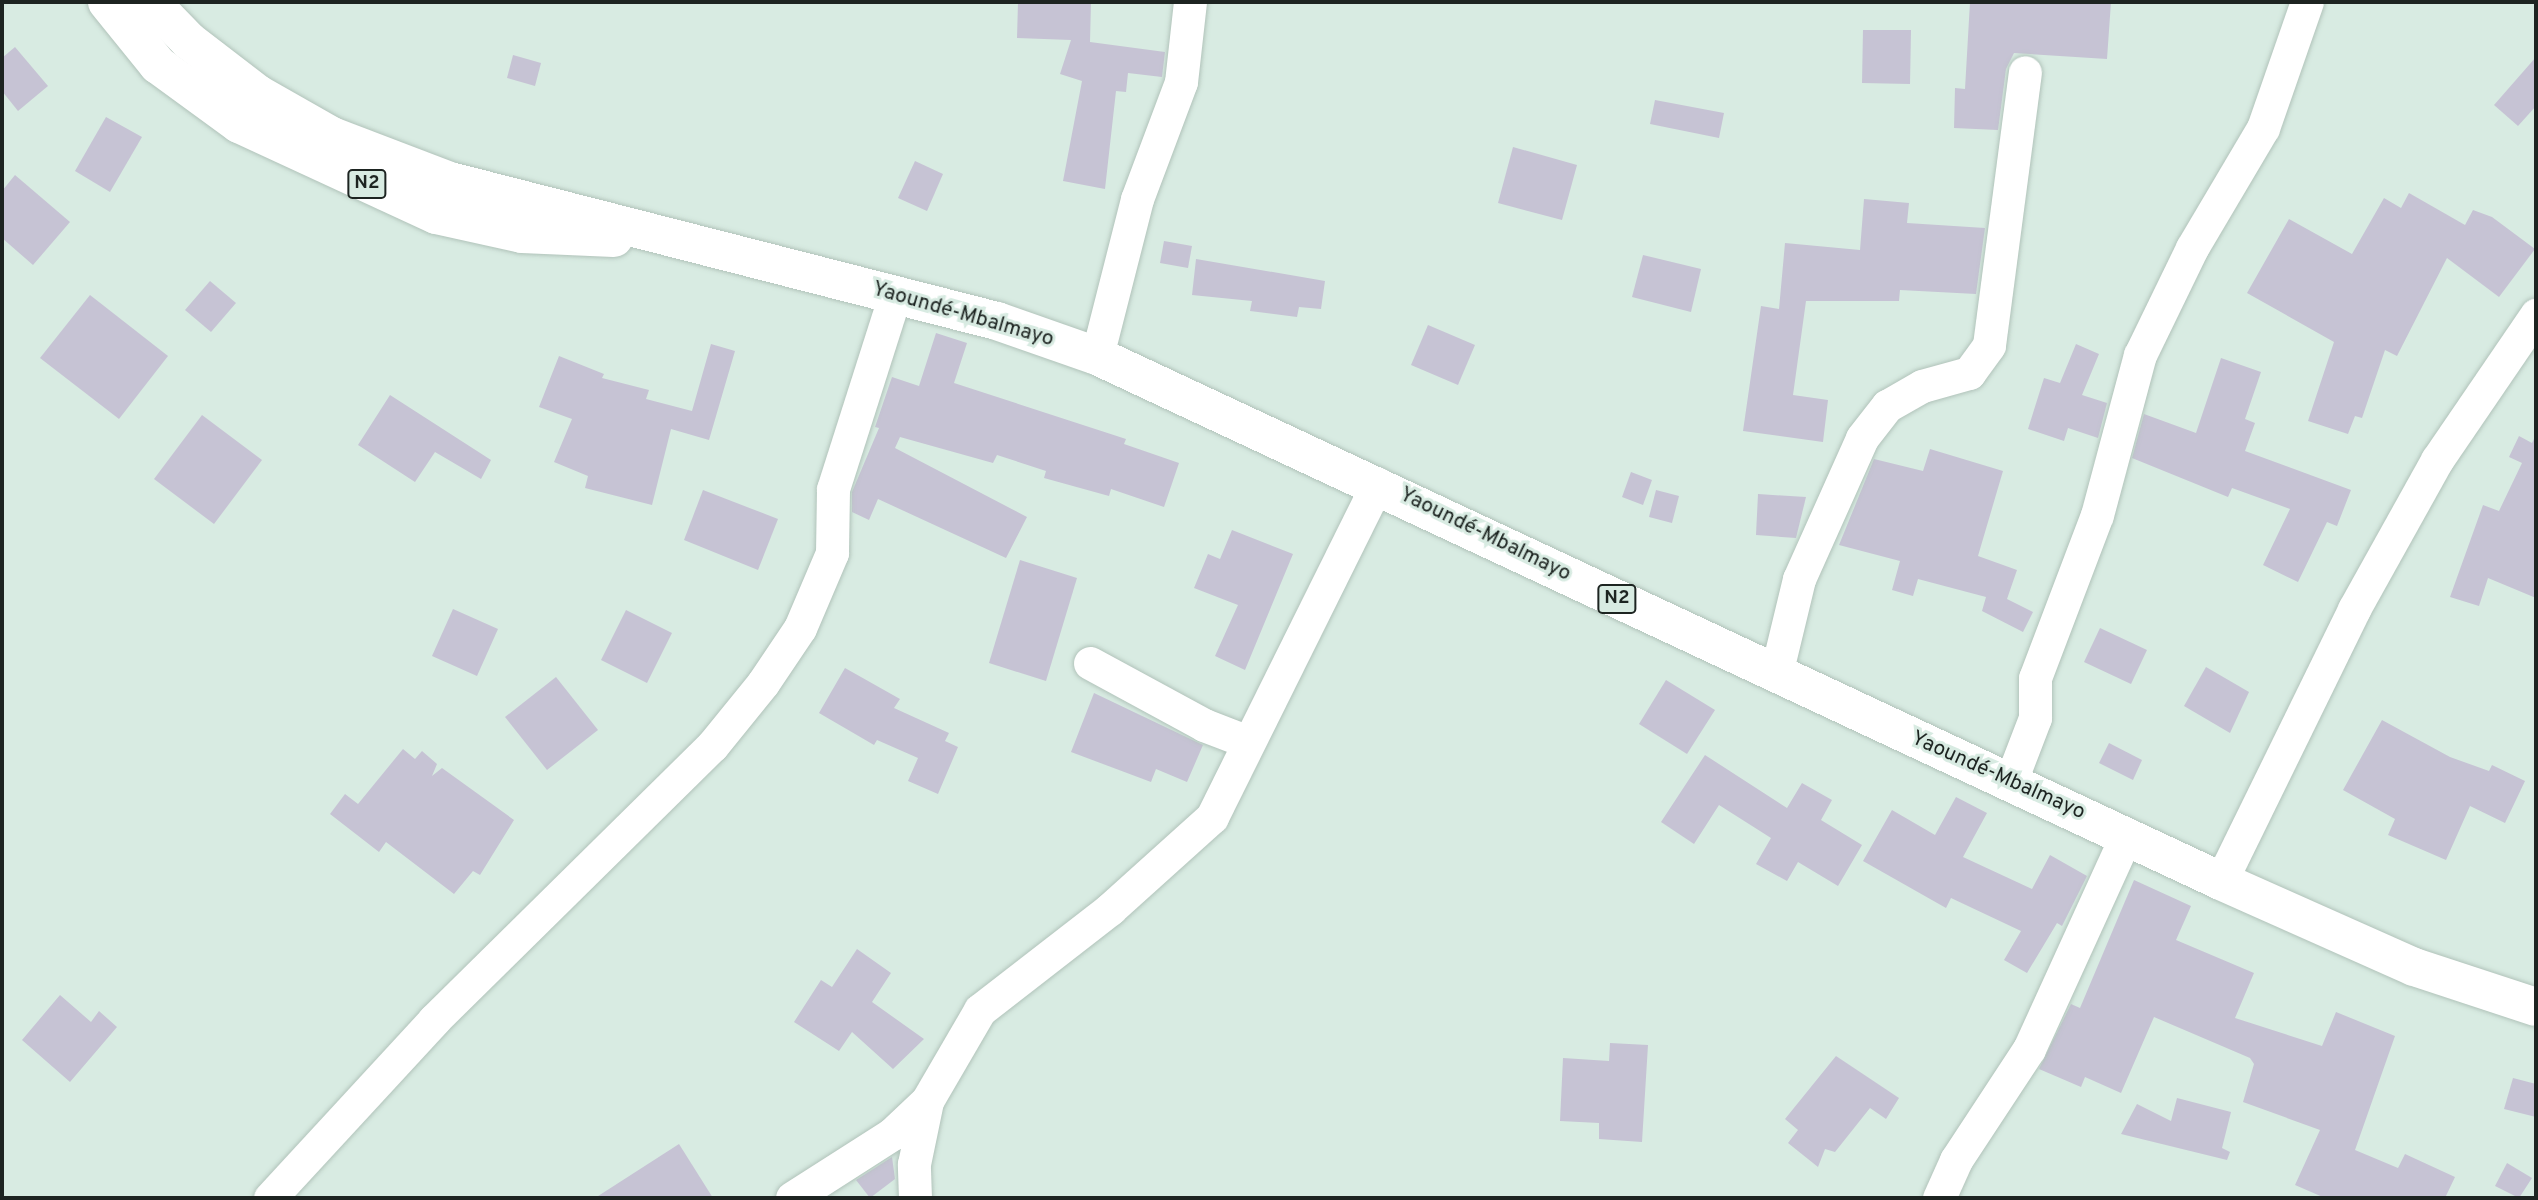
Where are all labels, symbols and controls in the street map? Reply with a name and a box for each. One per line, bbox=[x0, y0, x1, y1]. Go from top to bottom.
road number: N2 bbox=[346, 168, 388, 200]
street label: Yaoundé-Mbalmayo bbox=[869, 277, 1057, 353]
street label: Yaoundé-Mbalmayo bbox=[1395, 483, 1575, 587]
road number: N2 bbox=[1596, 584, 1638, 614]
street label: Yaoundé-Mbalmayo bbox=[1907, 726, 2089, 826]

